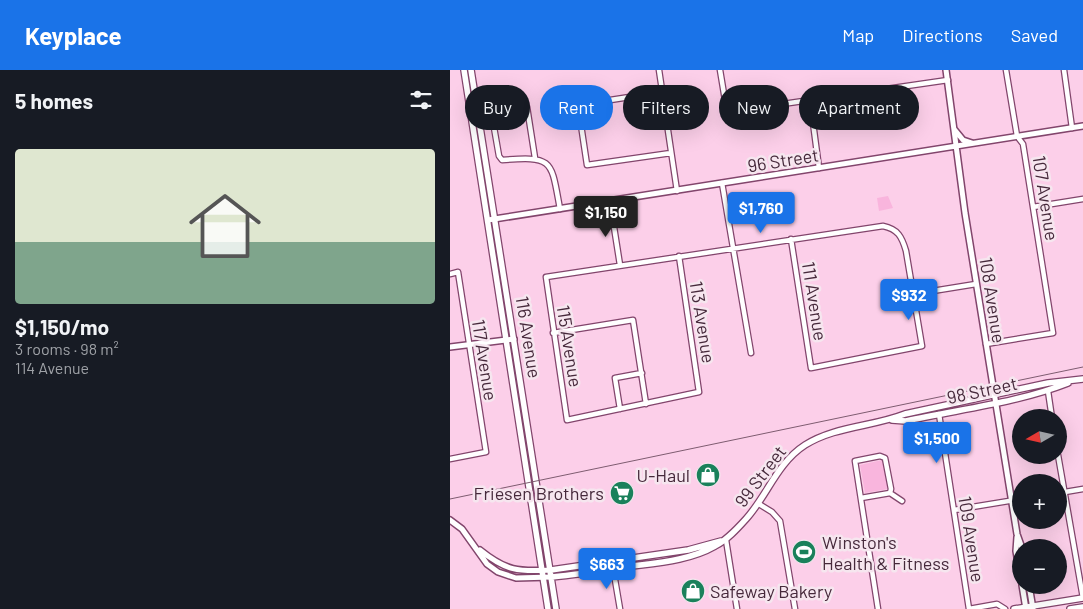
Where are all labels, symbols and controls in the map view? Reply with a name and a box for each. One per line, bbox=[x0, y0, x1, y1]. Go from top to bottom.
text: Keyplace bbox=[25, 21, 122, 50]
text: Map bbox=[842, 24, 874, 46]
text: Directions bbox=[902, 24, 983, 46]
text: Saved bbox=[1011, 24, 1058, 46]
chip: Buy bbox=[465, 85, 530, 130]
chip: Rent bbox=[540, 85, 613, 130]
chip: Filters bbox=[623, 85, 709, 130]
chip: New bbox=[719, 85, 789, 130]
chip: Apartment bbox=[799, 85, 919, 130]
icon: filters bbox=[407, 86, 435, 114]
text: 5 homes bbox=[15, 88, 93, 113]
street label: 96 Street bbox=[746, 144, 820, 176]
street label: 107 Avenue bbox=[1028, 154, 1064, 242]
icon: home bbox=[180, 181, 270, 271]
pin: $1,760 bbox=[720, 191, 802, 234]
pin: $1,150 bbox=[565, 196, 647, 238]
text: $1,760 bbox=[739, 198, 783, 217]
text: $1,150 bbox=[585, 202, 627, 221]
street label: 108 Avenue bbox=[975, 255, 1011, 345]
street label: 111 Avenue bbox=[798, 260, 832, 342]
pin: $932 bbox=[879, 278, 939, 321]
street label: 113 Avenue bbox=[686, 279, 720, 365]
text: $932 bbox=[891, 285, 927, 304]
street label: 116 Avenue bbox=[512, 294, 546, 380]
street label: 115 Avenue bbox=[553, 303, 587, 389]
text: $1,150/mo bbox=[15, 314, 109, 339]
street label: 117 Avenue bbox=[468, 318, 502, 402]
text: 3 rooms · 98 m² bbox=[15, 339, 119, 358]
text: 114 Avenue bbox=[15, 358, 89, 377]
street label: 98 Street bbox=[945, 372, 1019, 408]
north arrow bbox=[1012, 409, 1068, 464]
map controls bbox=[1012, 409, 1067, 594]
pin: $1,500 bbox=[896, 422, 978, 464]
text: $1,500 bbox=[914, 428, 960, 447]
street label: 99 Street bbox=[730, 441, 790, 511]
shop icon: U-Haul bbox=[695, 462, 721, 488]
place label: U-Haul bbox=[636, 464, 690, 486]
button: + bbox=[1012, 474, 1067, 529]
supermarket icon: Friesen Brothers bbox=[609, 480, 635, 506]
place label: Friesen Brothers bbox=[474, 482, 604, 504]
street label: 109 Avenue bbox=[954, 494, 990, 584]
place label: Winston's Health & Fitness bbox=[822, 531, 949, 574]
sports icon: Winston's Health & Fitness bbox=[791, 539, 817, 565]
button: − bbox=[1012, 539, 1067, 594]
pin: $663 bbox=[577, 548, 637, 590]
text: $663 bbox=[590, 554, 624, 573]
shop icon: Safeway Bakery bbox=[680, 578, 706, 604]
place label: Safeway Bakery bbox=[710, 580, 832, 602]

